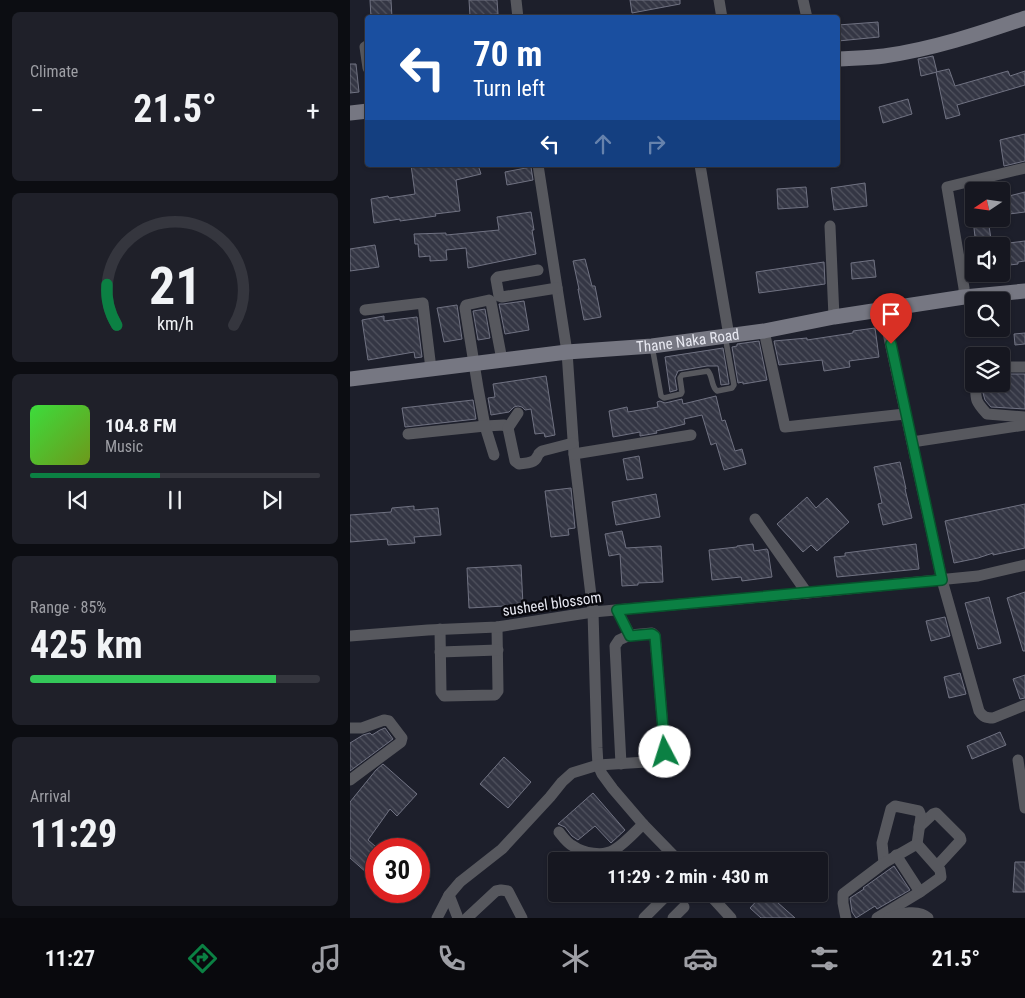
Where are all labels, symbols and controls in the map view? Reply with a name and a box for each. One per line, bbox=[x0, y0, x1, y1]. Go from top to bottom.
text: 70 m bbox=[473, 34, 542, 75]
icon: left bbox=[390, 35, 455, 100]
text: Climate bbox=[30, 62, 78, 81]
text: Turn left bbox=[473, 76, 545, 101]
text: 21.5° bbox=[133, 87, 217, 131]
text: − bbox=[30, 94, 44, 127]
text: + bbox=[306, 94, 320, 127]
icon: left bbox=[536, 130, 564, 158]
icon: ahead bbox=[589, 130, 617, 158]
icon: right bbox=[642, 130, 670, 158]
north arrow bbox=[965, 182, 1010, 228]
map controls bbox=[965, 182, 1010, 392]
button: sound bbox=[965, 237, 1010, 282]
text: 21 bbox=[149, 256, 201, 317]
button: search bbox=[965, 292, 1010, 337]
pin bbox=[870, 293, 912, 344]
icon: arrive bbox=[877, 300, 905, 328]
text: km/h bbox=[157, 313, 193, 334]
street label: Thane Naka Road bbox=[636, 325, 741, 356]
button: layers bbox=[965, 347, 1010, 392]
text: 104.8 FM bbox=[105, 414, 177, 437]
text: Music bbox=[105, 437, 143, 456]
icon: previous bbox=[64, 486, 92, 514]
icon: pause bbox=[161, 486, 189, 514]
icon: next bbox=[258, 486, 286, 514]
street label: susheel blossom bbox=[501, 588, 603, 620]
text: Range · 85% bbox=[30, 598, 106, 617]
text: 425 km bbox=[30, 623, 143, 667]
position arrow bbox=[638, 725, 690, 777]
text: Arrival bbox=[30, 787, 71, 806]
text: 11:29 bbox=[30, 812, 117, 856]
speed limit sign: 30 bbox=[365, 838, 430, 903]
text: 11:29 · 2 min · 430 m bbox=[607, 865, 769, 888]
icon: directions bbox=[185, 941, 220, 976]
icon: music bbox=[309, 941, 344, 976]
icon: phone bbox=[434, 941, 469, 976]
icon: climate bbox=[558, 941, 593, 976]
icon: car bbox=[683, 941, 718, 976]
icon: filters bbox=[807, 941, 842, 976]
text: 11:27 bbox=[45, 946, 95, 971]
text: 21.5° bbox=[932, 946, 980, 971]

